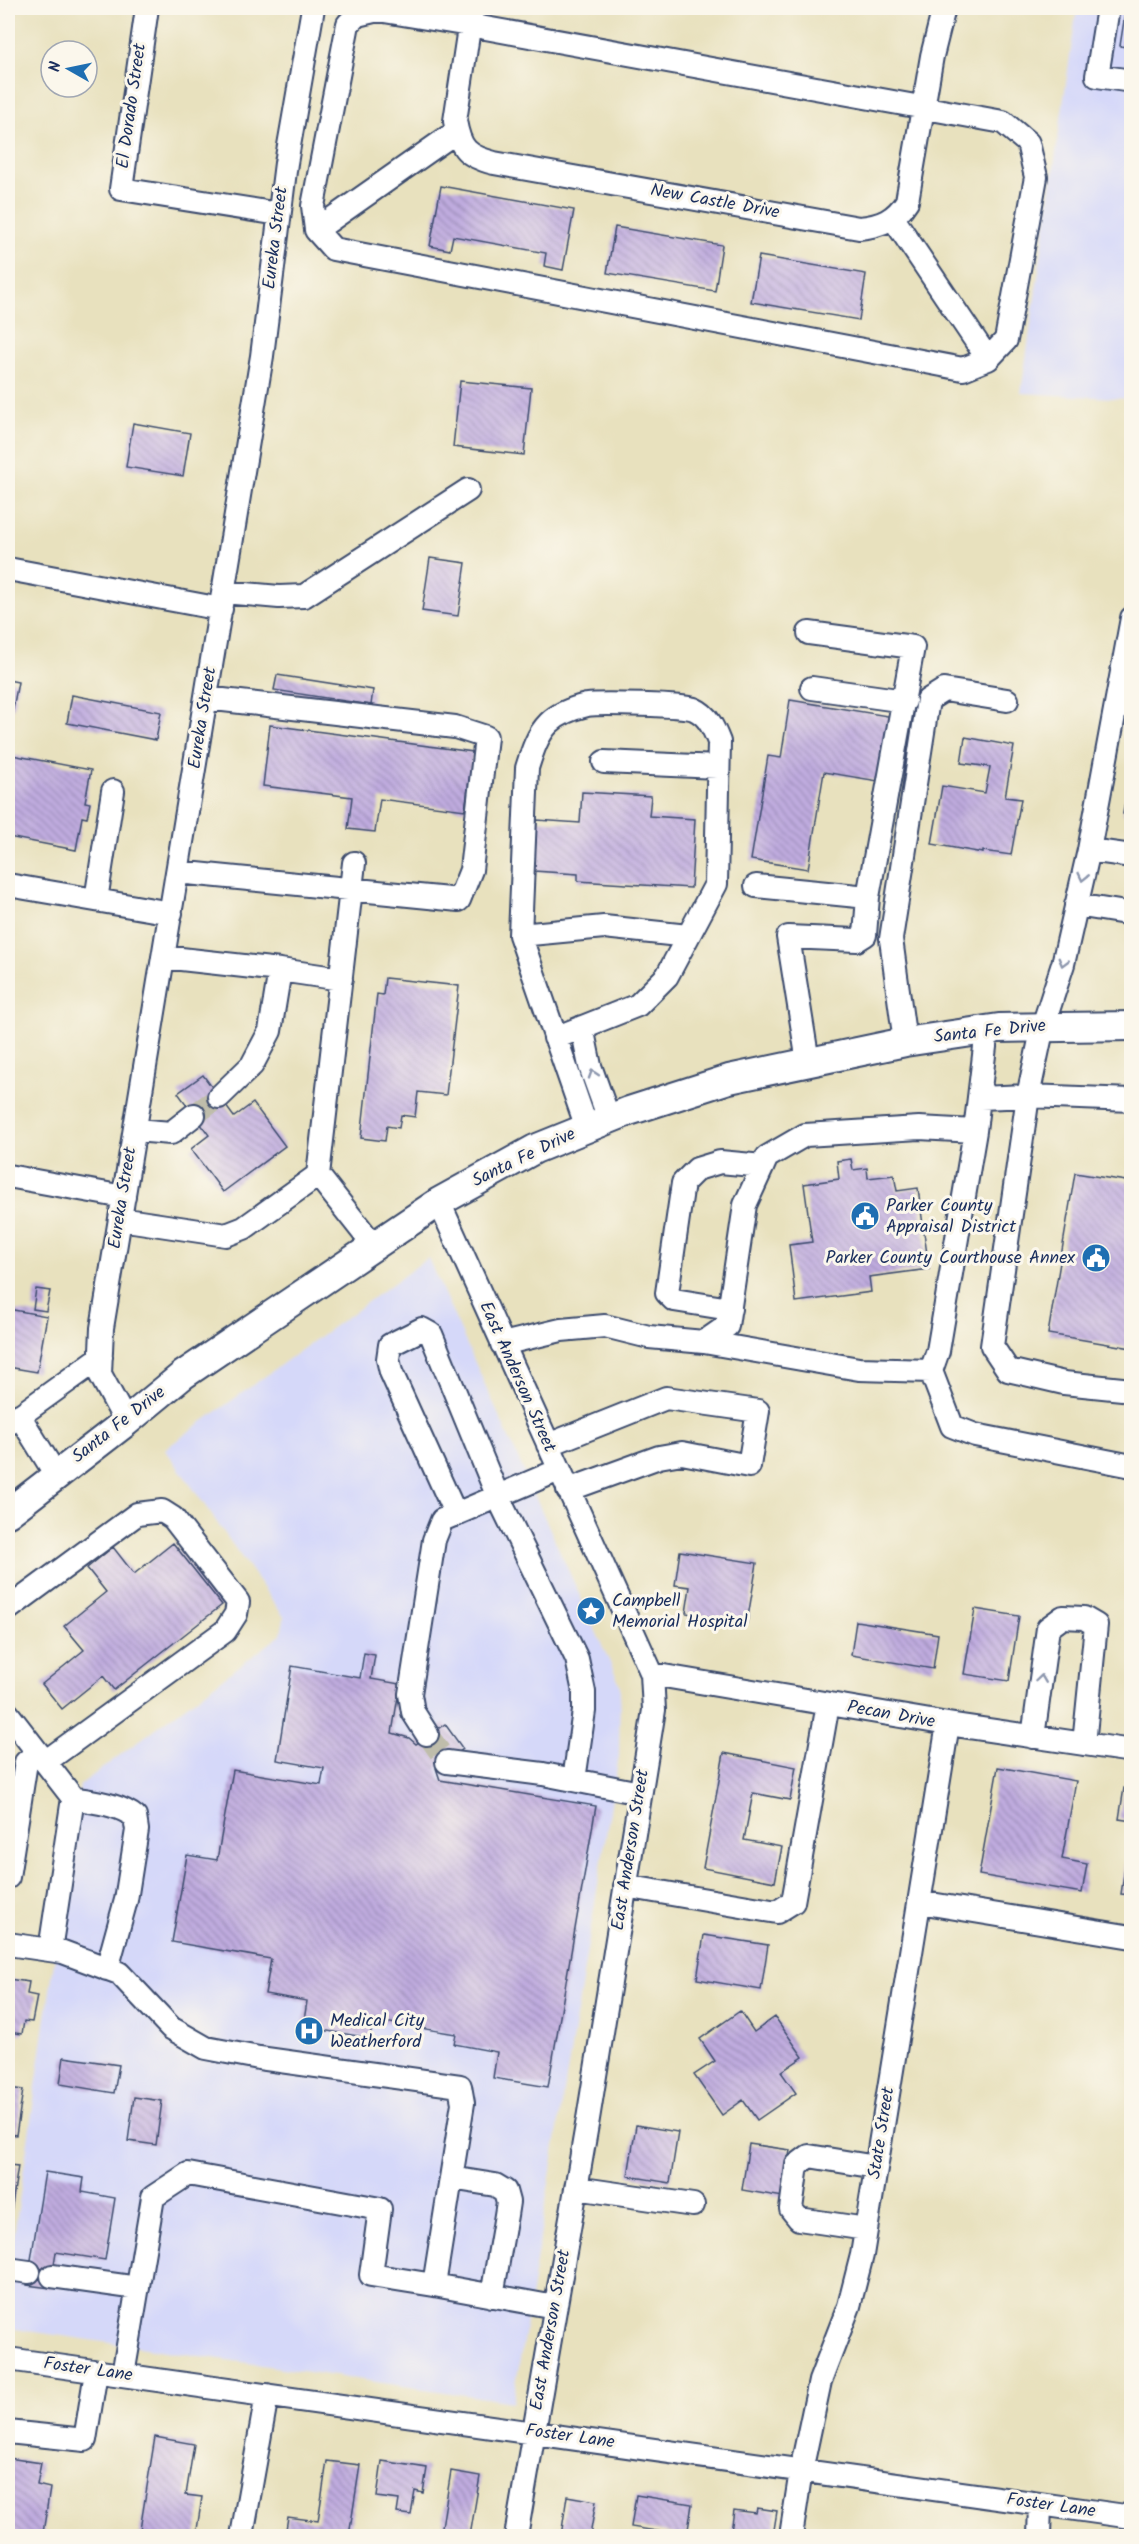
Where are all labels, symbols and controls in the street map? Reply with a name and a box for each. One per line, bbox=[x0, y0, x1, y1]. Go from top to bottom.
north arrow bbox=[39, 39, 99, 99]
street label: El Dorado Street bbox=[109, 40, 155, 171]
text: N bbox=[43, 60, 69, 74]
street label: New Castle Drive bbox=[648, 176, 782, 228]
street label: Eureka Street bbox=[255, 184, 297, 291]
street label: Eureka Street bbox=[181, 664, 226, 771]
one-way arrow bbox=[1077, 872, 1090, 882]
one-way arrow bbox=[1058, 957, 1071, 967]
street label: Santa Fe Drive bbox=[933, 1012, 1047, 1052]
one-way arrow bbox=[588, 1069, 600, 1079]
street label: Santa Fe Drive bbox=[467, 1120, 581, 1196]
street label: Eureka Street bbox=[101, 1144, 146, 1251]
place label: Parker County Appraisal District bbox=[886, 1192, 1017, 1242]
public building icon: Parker County Appraisal District bbox=[849, 1200, 881, 1232]
public building icon: Parker County Courthouse Annex bbox=[1080, 1242, 1112, 1274]
place label: Parker County Courthouse Annex bbox=[825, 1244, 1075, 1273]
street label: East Anderson Street bbox=[471, 1297, 564, 1458]
street label: Santa Fe Drive bbox=[66, 1379, 172, 1471]
place label: Campbell Memorial Hospital bbox=[612, 1587, 748, 1637]
place icon: Campbell Memorial Hospital bbox=[575, 1595, 607, 1627]
one-way arrow bbox=[1034, 1674, 1046, 1683]
street label: Pecan Drive bbox=[845, 1693, 937, 1737]
street label: East Anderson Street bbox=[604, 1766, 658, 1933]
place label: Medical City Weatherford bbox=[330, 2007, 425, 2057]
hospital icon: Medical City Weatherford bbox=[293, 2015, 325, 2047]
street label: State Street bbox=[860, 2084, 904, 2181]
street label: East Anderson Street bbox=[523, 2246, 580, 2413]
street label: Foster Lane bbox=[42, 2349, 134, 2391]
street label: Foster Lane bbox=[524, 2416, 616, 2458]
street label: Foster Lane bbox=[1005, 2485, 1097, 2527]

